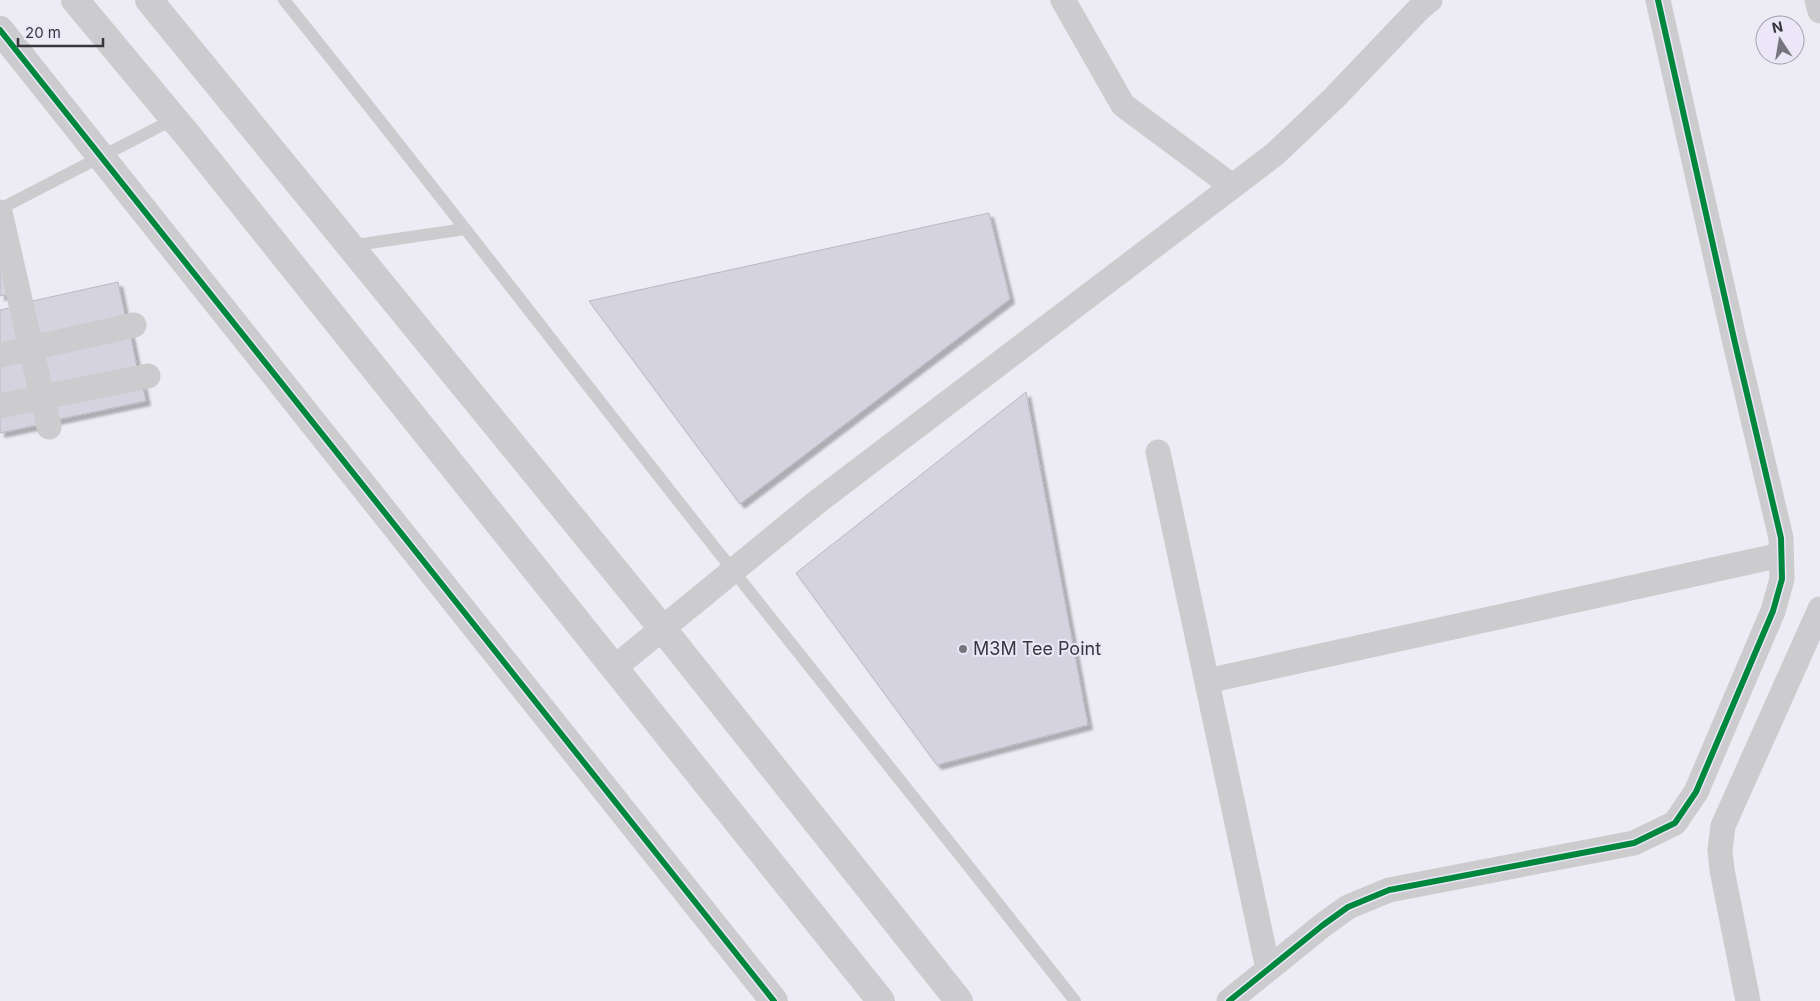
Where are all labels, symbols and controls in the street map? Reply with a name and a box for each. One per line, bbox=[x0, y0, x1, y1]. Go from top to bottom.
scale bar bbox=[18, 15, 102, 47]
north arrow bbox=[1755, 15, 1805, 65]
text: N bbox=[1770, 17, 1784, 36]
text: 20 m bbox=[25, 23, 61, 42]
place label: M3M Tee Point bbox=[973, 638, 1101, 659]
marker: M3M Tee Point bbox=[957, 643, 969, 655]

